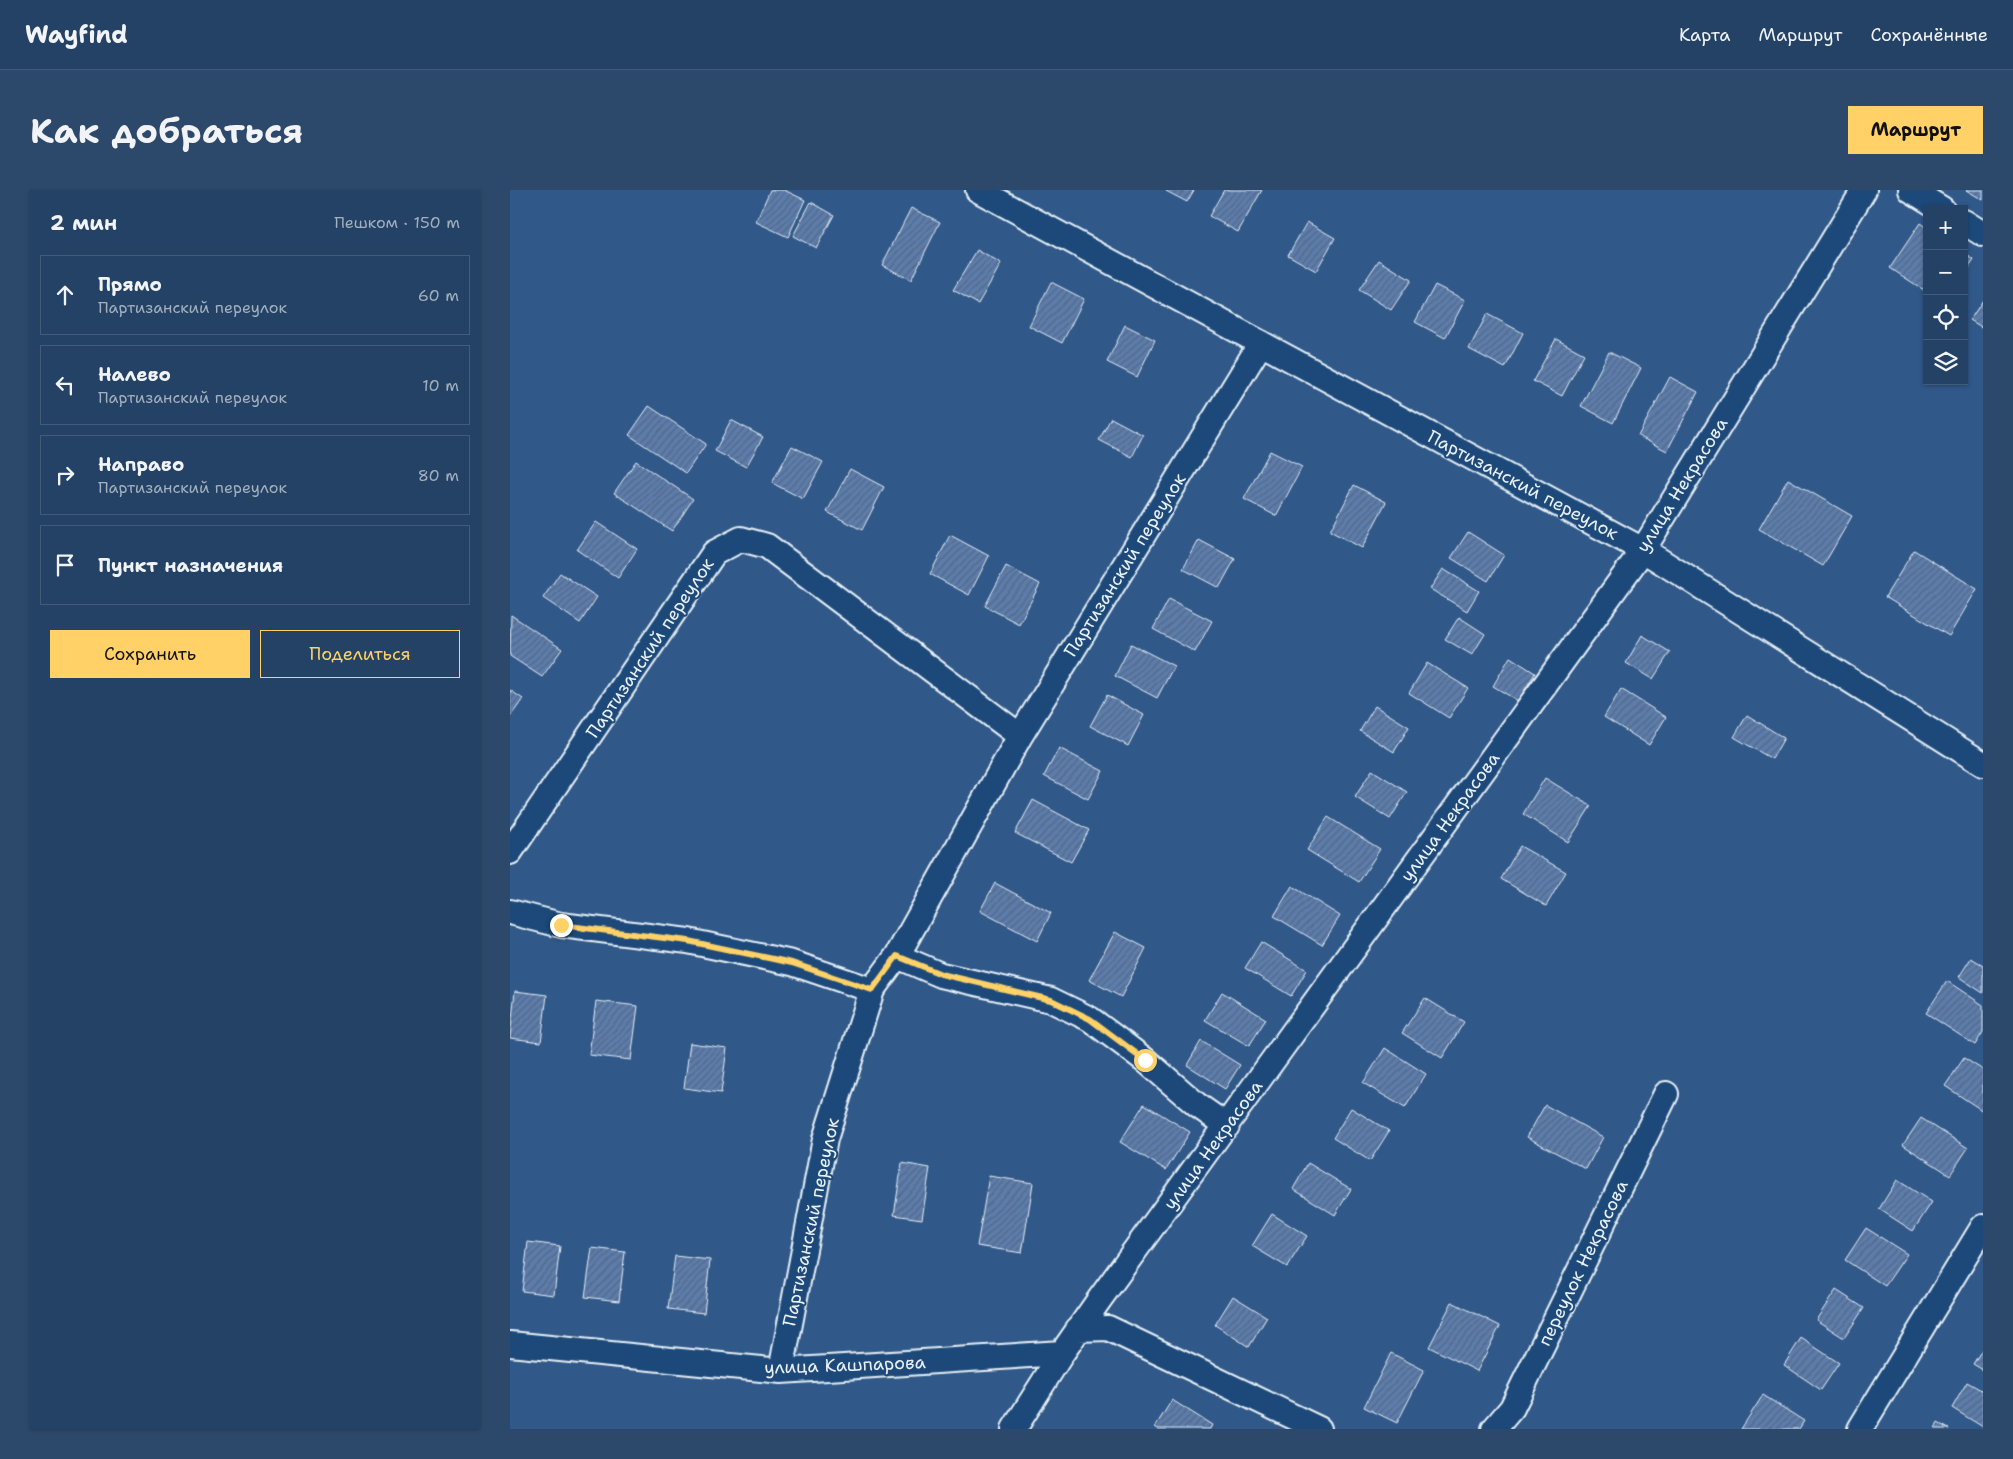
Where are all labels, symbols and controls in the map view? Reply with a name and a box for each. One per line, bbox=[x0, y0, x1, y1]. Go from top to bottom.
text: Wayfind bbox=[25, 19, 128, 51]
text: Карта bbox=[1679, 23, 1730, 47]
text: Маршрут bbox=[1758, 23, 1842, 47]
text: Сохранённые bbox=[1870, 23, 1988, 47]
button: Маршрут bbox=[1848, 106, 1983, 154]
text: Как добраться bbox=[30, 107, 303, 154]
map controls bbox=[1923, 205, 1968, 385]
button: + bbox=[1923, 205, 1968, 250]
text: 2 мин bbox=[50, 209, 117, 237]
text: Пешком · 150 m bbox=[334, 212, 460, 233]
button: − bbox=[1923, 250, 1968, 295]
text: Прямо bbox=[98, 272, 162, 297]
icon: ahead bbox=[51, 281, 79, 309]
text: 60 m bbox=[418, 285, 459, 306]
button: locate bbox=[1923, 295, 1968, 340]
text: Партизанский переулок bbox=[98, 297, 287, 318]
button: layers bbox=[1923, 340, 1968, 385]
text: Налево bbox=[98, 362, 171, 387]
icon: left bbox=[51, 371, 79, 399]
text: 10 m bbox=[422, 375, 459, 396]
text: Партизанский переулок bbox=[98, 387, 287, 408]
street label: улица Некрасова bbox=[1631, 413, 1733, 557]
street label: Партизанский переулок bbox=[1424, 425, 1623, 546]
text: Направо bbox=[98, 452, 184, 477]
icon: right bbox=[51, 461, 79, 489]
text: 80 m bbox=[418, 465, 459, 486]
street label: Партизанский переулок bbox=[1059, 468, 1192, 661]
text: Партизанский переулок bbox=[98, 477, 287, 498]
icon: arrive bbox=[51, 551, 79, 579]
text: Пункт назначения bbox=[98, 553, 283, 578]
street label: Партизанский переулок bbox=[581, 553, 720, 743]
button: Сохранить bbox=[50, 630, 250, 678]
button: Поделиться bbox=[260, 630, 460, 678]
street label: улица Некрасова bbox=[1395, 747, 1505, 887]
route end bbox=[550, 914, 573, 937]
route start bbox=[1134, 1049, 1157, 1072]
street label: улица Некрасова bbox=[1158, 1075, 1268, 1215]
street label: Партизанский переулок bbox=[777, 1115, 845, 1328]
street label: переулок Некрасова bbox=[1532, 1176, 1634, 1350]
street label: улица Кашпарова bbox=[764, 1350, 926, 1380]

